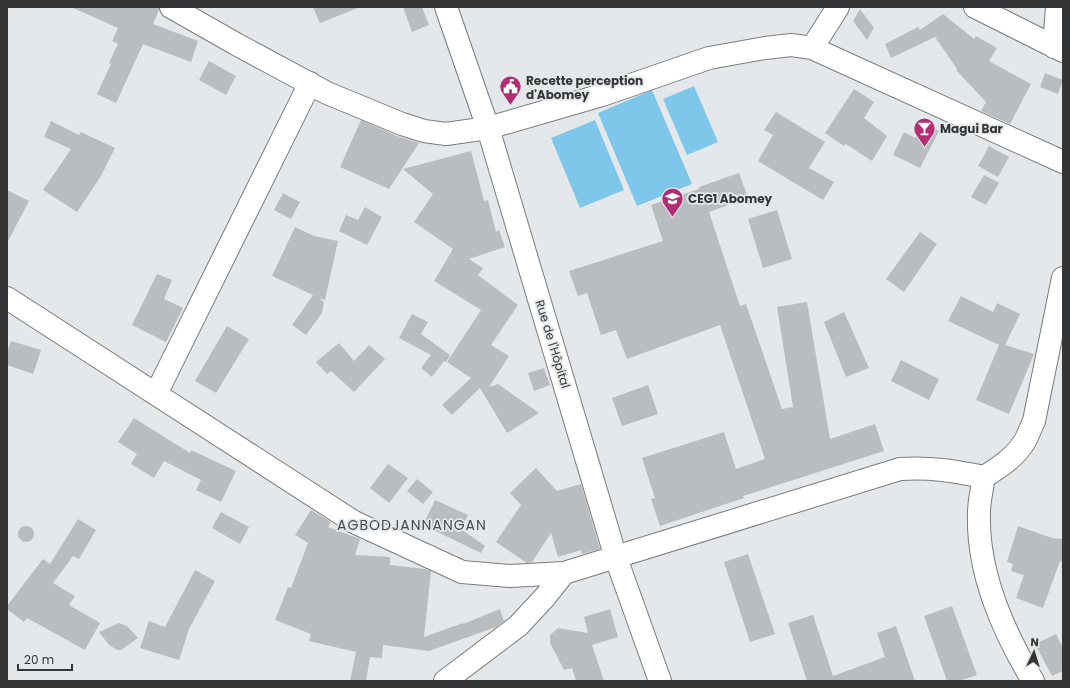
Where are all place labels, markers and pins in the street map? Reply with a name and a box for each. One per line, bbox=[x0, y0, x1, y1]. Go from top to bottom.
place label: Recette perception d'Abomey bbox=[526, 72, 643, 103]
public building icon: Recette perception d'Abomey bbox=[498, 74, 524, 107]
bar icon: Magui Bar bbox=[912, 115, 938, 148]
place label: Magui Bar bbox=[940, 120, 1003, 137]
school or university icon: CEG1 Abomey bbox=[659, 185, 685, 218]
place label: CEG1 Abomey bbox=[688, 190, 773, 207]

